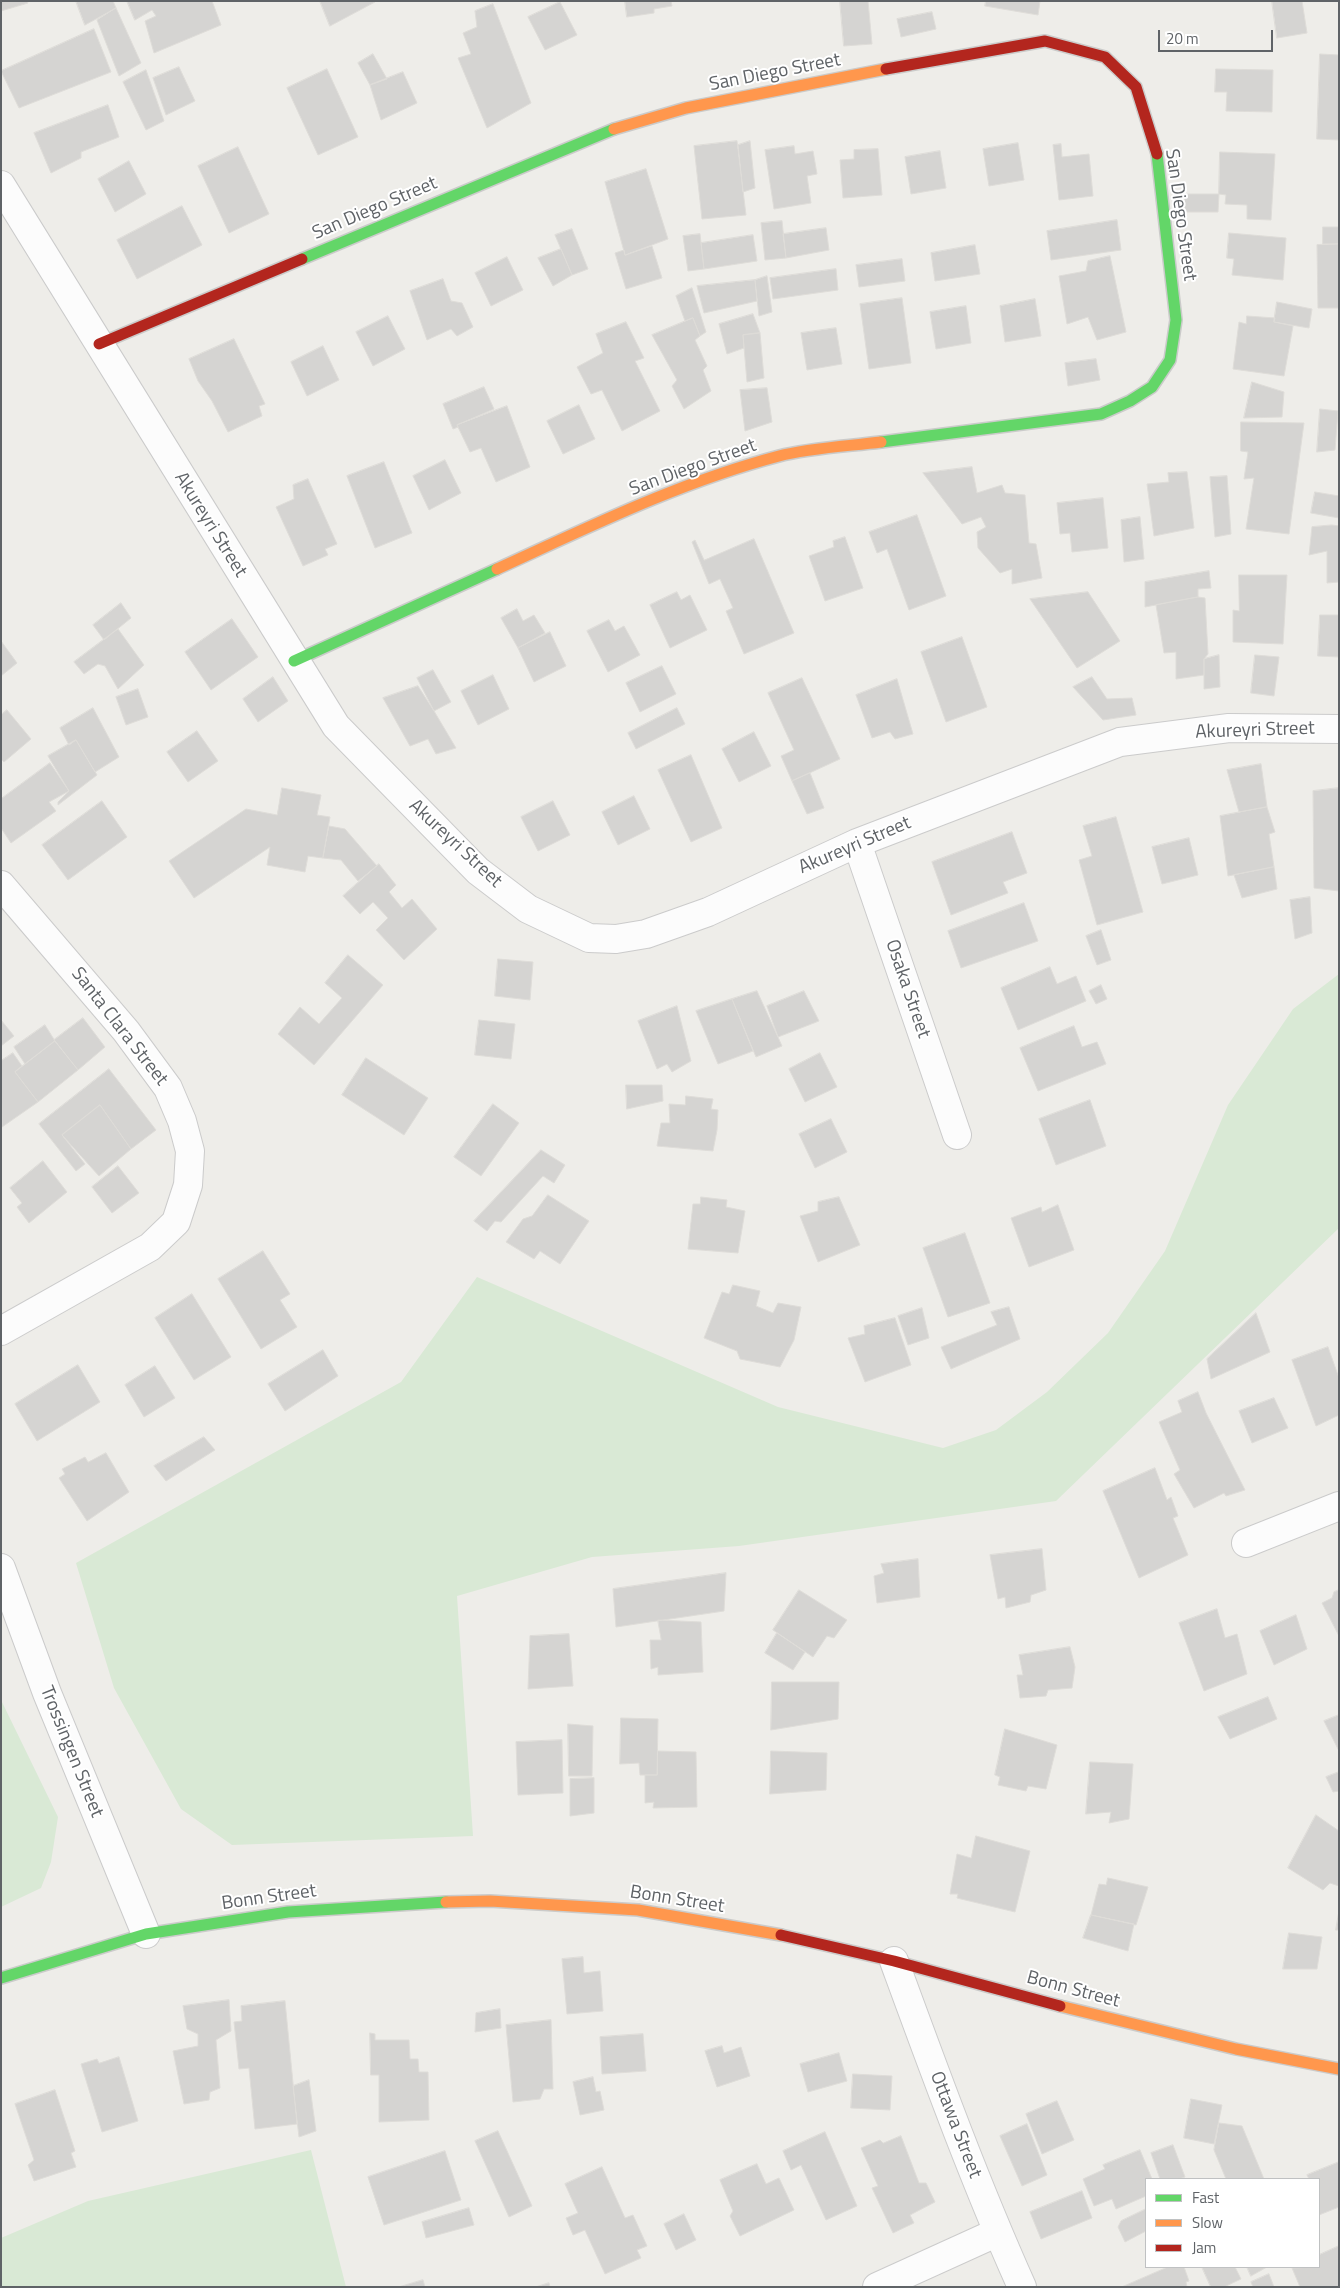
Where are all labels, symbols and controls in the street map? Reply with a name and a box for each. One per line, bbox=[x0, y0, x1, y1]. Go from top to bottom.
scale bar bbox=[1160, 20, 1275, 52]
text: 20 m bbox=[1166, 27, 1199, 50]
street label: San Diego Street bbox=[707, 49, 843, 97]
street label: San Diego Street bbox=[1159, 147, 1201, 283]
street label: San Diego Street bbox=[309, 172, 441, 246]
street label: San Diego Street bbox=[627, 435, 759, 501]
street label: Akureyri Street bbox=[169, 468, 251, 582]
street label: Akureyri Street bbox=[1195, 718, 1315, 744]
street label: Akureyri Street bbox=[404, 795, 506, 893]
street label: Akureyri Street bbox=[796, 812, 914, 880]
street label: Osaka Street bbox=[880, 937, 934, 1041]
street label: Santa Clara Street bbox=[66, 963, 172, 1091]
street label: Trossingen Street bbox=[34, 1683, 108, 1821]
street label: Bonn Street bbox=[220, 1880, 318, 1916]
street label: Bonn Street bbox=[628, 1881, 726, 1919]
street label: Bonn Street bbox=[1024, 1967, 1122, 2013]
street label: Ottawa Street bbox=[924, 2068, 986, 2182]
legend bbox=[1145, 2178, 1320, 2268]
text: Fast bbox=[1192, 2186, 1219, 2209]
text: Slow bbox=[1192, 2211, 1223, 2234]
text: Jam bbox=[1192, 2236, 1216, 2259]

